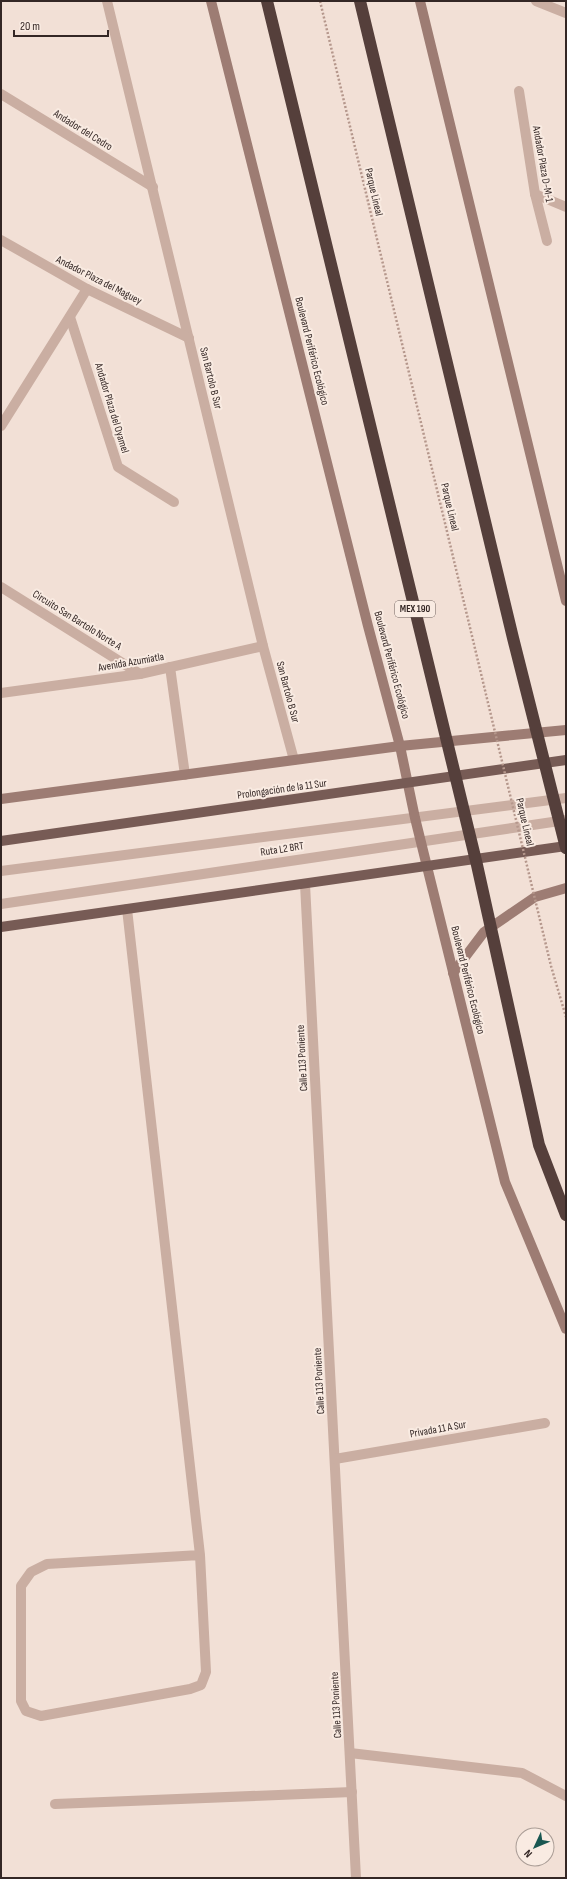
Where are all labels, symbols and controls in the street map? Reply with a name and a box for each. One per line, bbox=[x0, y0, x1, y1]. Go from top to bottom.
scale bar bbox=[14, 12, 108, 38]
text: 20 m bbox=[20, 19, 40, 34]
street label: Andador del Cedro bbox=[50, 106, 115, 154]
street label: Andador Plaza D-M-1 bbox=[530, 124, 556, 203]
street label: Parque Lineal bbox=[362, 167, 386, 217]
street label: Andador Plaza del Maguey bbox=[53, 252, 145, 308]
street label: Boulevard Periférico Ecológico bbox=[292, 296, 332, 407]
street label: San Bartolo B Sur bbox=[197, 346, 225, 410]
street label: Andador Plaza del Oyamel bbox=[92, 360, 132, 455]
street label: Parque Lineal bbox=[438, 482, 462, 532]
street label: Circuito San Bartolo Norte A bbox=[30, 587, 124, 653]
road number: MEX 190 bbox=[395, 601, 435, 617]
street label: Boulevard Periférico Ecológico bbox=[371, 610, 413, 721]
street label: Avenida Azumiatla bbox=[96, 650, 165, 674]
street label: San Bartolo B Sur bbox=[274, 660, 302, 724]
street label: Prolongación de la 11 Sur bbox=[236, 776, 328, 802]
street label: Parque Lineal bbox=[513, 797, 537, 847]
street label: Ruta L2 BRT bbox=[259, 839, 305, 859]
street label: Boulevard Periférico Ecológico bbox=[448, 925, 488, 1036]
street label: Calle 113 Poniente bbox=[294, 1024, 310, 1092]
street label: Calle 113 Poniente bbox=[311, 1347, 327, 1415]
street label: Privada 11 A Sur bbox=[409, 1418, 467, 1440]
street label: Calle 113 Poniente bbox=[328, 1671, 344, 1739]
north arrow bbox=[515, 1827, 555, 1867]
text: N bbox=[521, 1847, 535, 1860]

